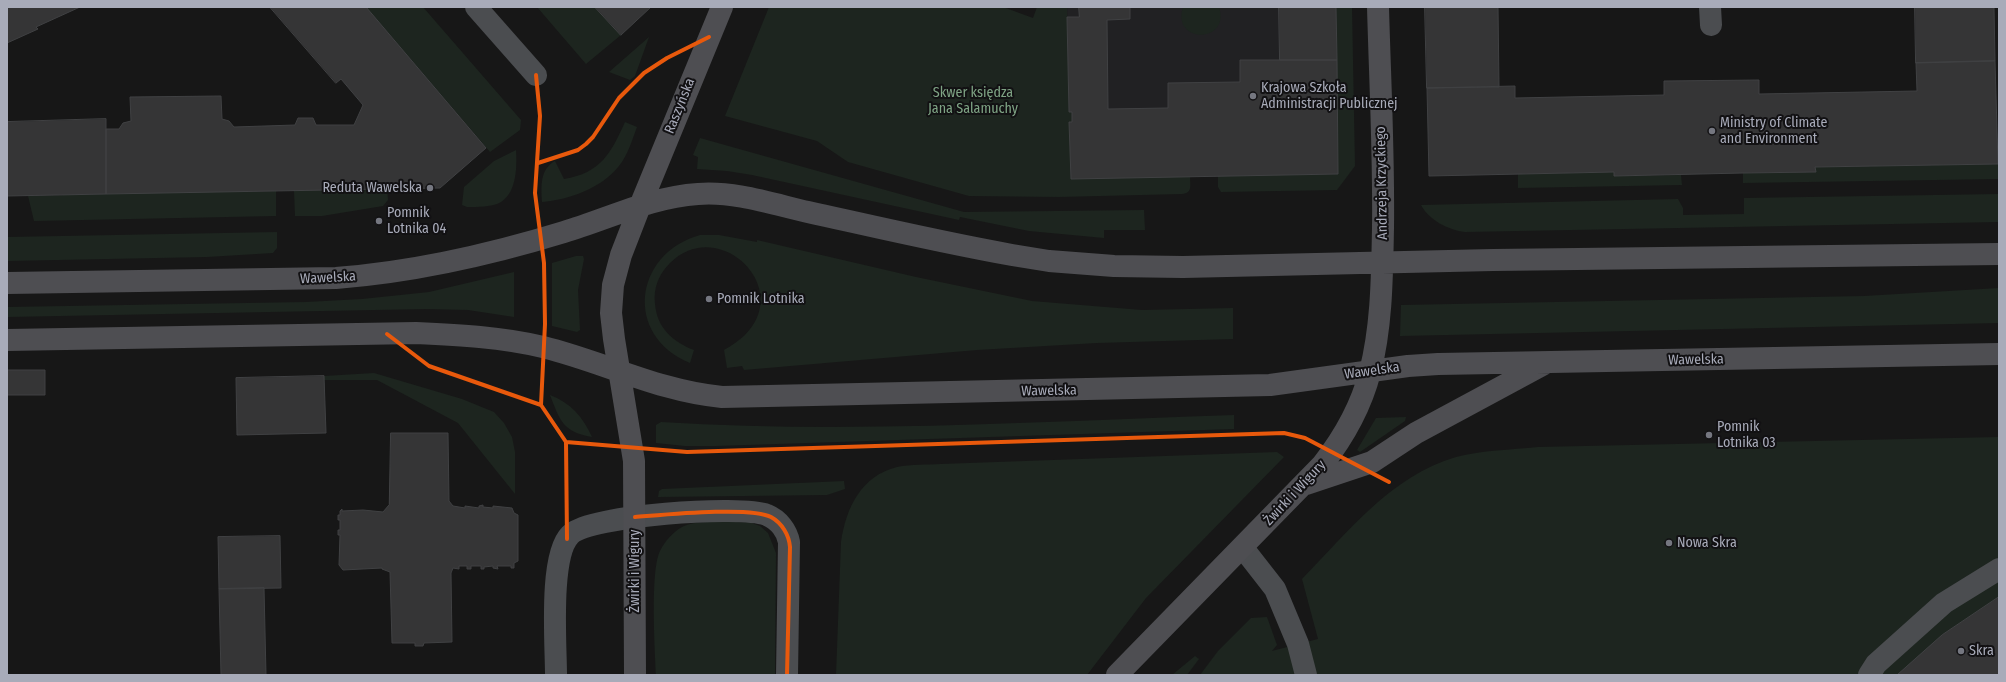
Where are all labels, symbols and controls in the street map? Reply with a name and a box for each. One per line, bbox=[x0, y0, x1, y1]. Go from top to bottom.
street label: Raszyńska bbox=[661, 76, 699, 136]
place label: Krajowa Szkoła Administracji Publicznej bbox=[1261, 80, 1398, 112]
park label: Skwer księdza Jana Salamuchy bbox=[928, 85, 1018, 118]
marker: Krajowa Szkoła Administracji Publicznej bbox=[1248, 91, 1258, 101]
place label: Ministry of Climate and Environment bbox=[1720, 115, 1827, 148]
street label: Andrzeja Krzyckiego bbox=[1373, 126, 1391, 240]
marker: Ministry of Climate and Environment bbox=[1707, 126, 1717, 136]
place label: Reduta Wawelska bbox=[322, 180, 422, 196]
marker: Reduta Wawelska bbox=[425, 183, 435, 193]
place label: Pomnik Lotnika 04 bbox=[387, 205, 446, 238]
marker: Pomnik Lotnika 04 bbox=[374, 216, 384, 226]
street label: Wawelska bbox=[300, 268, 356, 288]
place label: Pomnik Lotnika bbox=[717, 291, 805, 307]
marker: Pomnik Lotnika bbox=[704, 294, 714, 304]
street label: Wawelska bbox=[1668, 351, 1724, 369]
street label: Wawelska bbox=[1343, 359, 1401, 383]
street label: Wawelska bbox=[1021, 382, 1077, 400]
place label: Pomnik Lotnika 03 bbox=[1717, 419, 1776, 452]
marker: Pomnik Lotnika 03 bbox=[1704, 430, 1714, 440]
street label: Żwirki i Wigury bbox=[1261, 457, 1329, 529]
street label: Żwirki i Wigury bbox=[627, 529, 643, 613]
place label: Nowa Skra bbox=[1677, 535, 1737, 551]
marker: Nowa Skra bbox=[1664, 538, 1674, 548]
place label: Skra bbox=[1969, 643, 1994, 659]
marker: Skra bbox=[1956, 646, 1966, 656]

